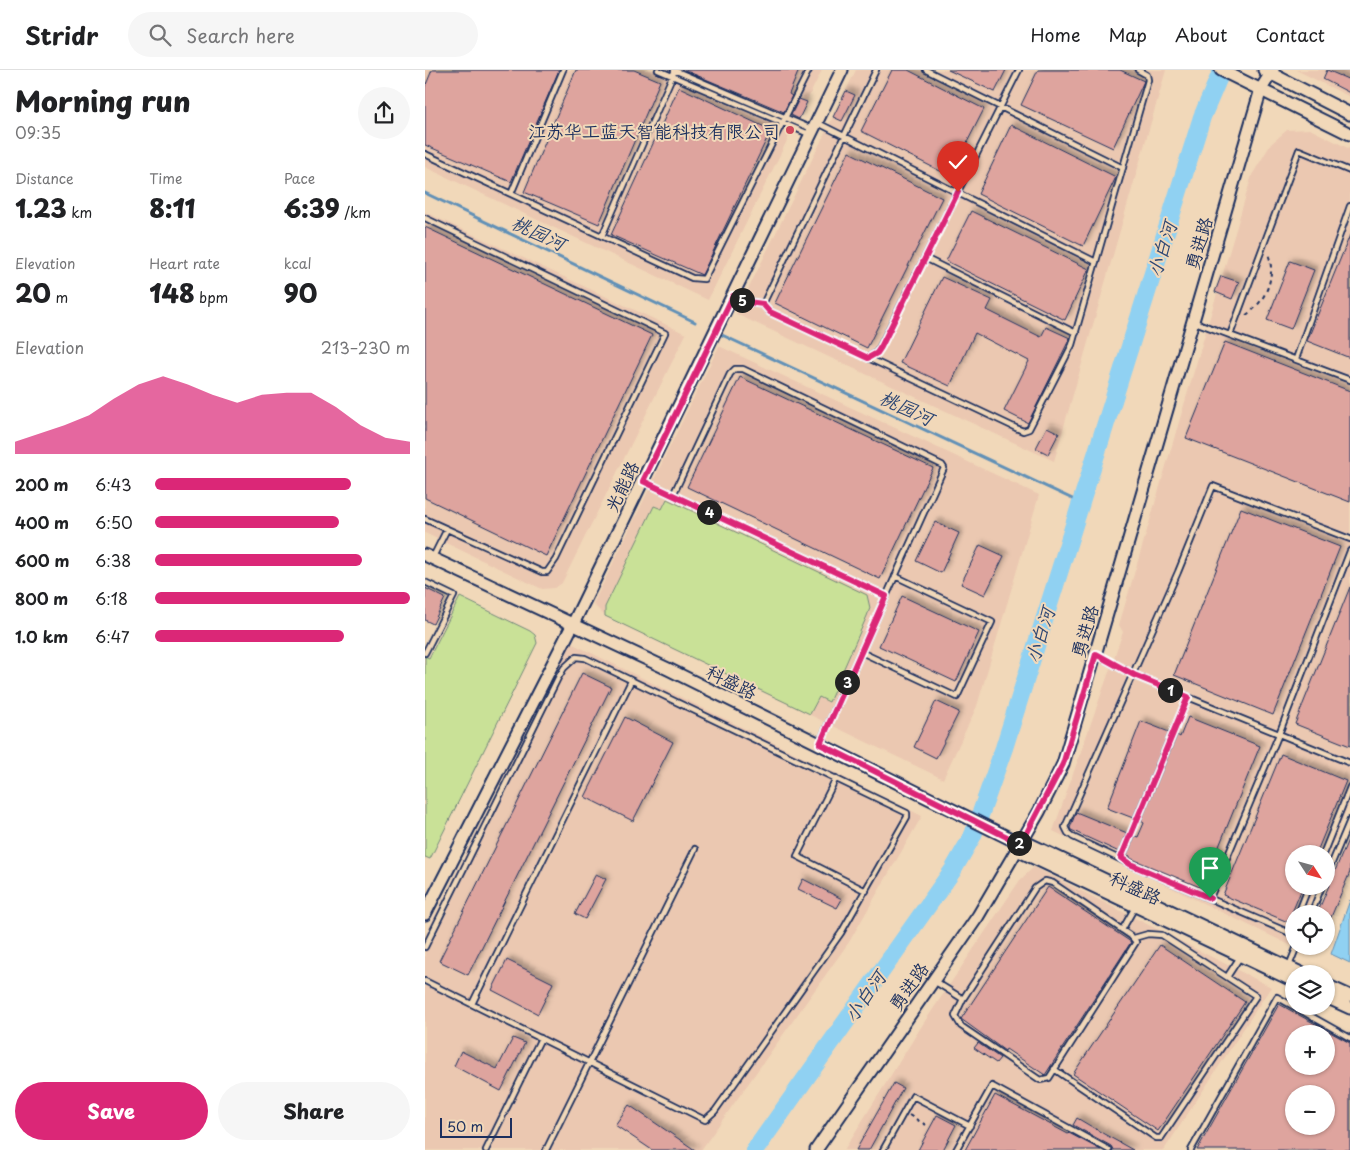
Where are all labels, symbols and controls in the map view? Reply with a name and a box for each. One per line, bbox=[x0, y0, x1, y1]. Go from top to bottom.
search box bbox=[128, 12, 478, 57]
text: Stridr bbox=[25, 17, 98, 53]
icon: search bbox=[146, 21, 174, 49]
text: Search here bbox=[186, 21, 295, 49]
text: Home bbox=[1030, 21, 1080, 48]
text: Map bbox=[1108, 21, 1147, 48]
text: About bbox=[1175, 21, 1227, 48]
text: Contact bbox=[1255, 21, 1325, 48]
text: Morning run bbox=[15, 79, 191, 122]
button: share bbox=[358, 87, 410, 139]
place label: 江苏华工蓝天智能科技有限公司 bbox=[528, 117, 780, 144]
text: 09:35 bbox=[15, 120, 61, 144]
marker: 江苏华工蓝天智能科技有限公司 bbox=[784, 124, 796, 136]
pin bbox=[937, 141, 979, 192]
icon: check bbox=[944, 148, 972, 176]
text: Distance bbox=[15, 168, 74, 189]
text: Time bbox=[149, 168, 182, 189]
text: Pace bbox=[284, 168, 315, 189]
text: 1.23 bbox=[15, 189, 67, 227]
text: 8:11 bbox=[149, 189, 196, 227]
text: 6:39 bbox=[284, 189, 340, 227]
text: km bbox=[67, 202, 92, 223]
text: /km bbox=[340, 202, 371, 223]
water label: 桃园河 bbox=[507, 207, 573, 258]
street label: 勇进路 bbox=[1178, 213, 1218, 273]
water label: 小白河 bbox=[1139, 215, 1184, 280]
text: Elevation bbox=[15, 253, 75, 274]
text: Heart rate bbox=[149, 253, 220, 274]
text: kcal bbox=[284, 253, 312, 274]
text: 20 bbox=[15, 274, 51, 312]
text: 148 bbox=[149, 274, 195, 312]
text: 90 bbox=[284, 274, 317, 312]
text: m bbox=[51, 287, 68, 308]
text: bpm bbox=[195, 287, 228, 308]
pin: 5 bbox=[729, 288, 755, 312]
text: 5 bbox=[738, 290, 747, 311]
text: Elevation bbox=[15, 335, 84, 359]
text: 213–230 m bbox=[321, 335, 410, 359]
water label: 桃园河 bbox=[875, 382, 941, 433]
street label: 光能路 bbox=[597, 456, 645, 516]
text: 200 m bbox=[15, 472, 69, 496]
text: 6:43 bbox=[95, 472, 132, 496]
pin: 4 bbox=[697, 500, 721, 524]
text: 4 bbox=[705, 502, 714, 523]
text: 400 m bbox=[15, 510, 69, 534]
text: 6:50 bbox=[95, 510, 133, 534]
text: 600 m bbox=[15, 548, 69, 572]
text: 6:38 bbox=[95, 548, 131, 572]
text: 800 m bbox=[15, 586, 68, 610]
text: 6:18 bbox=[95, 586, 128, 610]
water label: 小白河 bbox=[1017, 601, 1062, 666]
street label: 勇进路 bbox=[1064, 601, 1104, 661]
text: 1.0 km bbox=[15, 624, 68, 648]
text: 6:47 bbox=[95, 624, 130, 648]
street label: 科盛路 bbox=[702, 657, 762, 705]
pin: 3 bbox=[835, 670, 859, 694]
text: 3 bbox=[843, 672, 852, 693]
pin: 1 bbox=[1157, 678, 1183, 702]
text: 1 bbox=[1167, 680, 1174, 701]
pin: 2 bbox=[1007, 830, 1031, 856]
text: 2 bbox=[1015, 833, 1024, 854]
north arrow bbox=[1285, 845, 1335, 895]
map controls bbox=[1285, 845, 1335, 1135]
pin bbox=[1189, 847, 1231, 898]
icon: arrive bbox=[1196, 854, 1224, 882]
street label: 科盛路 bbox=[1106, 863, 1166, 911]
button: locate bbox=[1285, 905, 1335, 955]
street label: 勇进路 bbox=[881, 956, 935, 1016]
water label: 小白河 bbox=[836, 962, 894, 1027]
button: layers bbox=[1285, 965, 1335, 1015]
button: + bbox=[1285, 1025, 1335, 1075]
button: Save bbox=[15, 1082, 208, 1140]
button: Share bbox=[218, 1082, 410, 1140]
button: − bbox=[1285, 1085, 1335, 1135]
scale bar bbox=[440, 1115, 513, 1138]
text: 50 m bbox=[447, 1116, 483, 1137]

